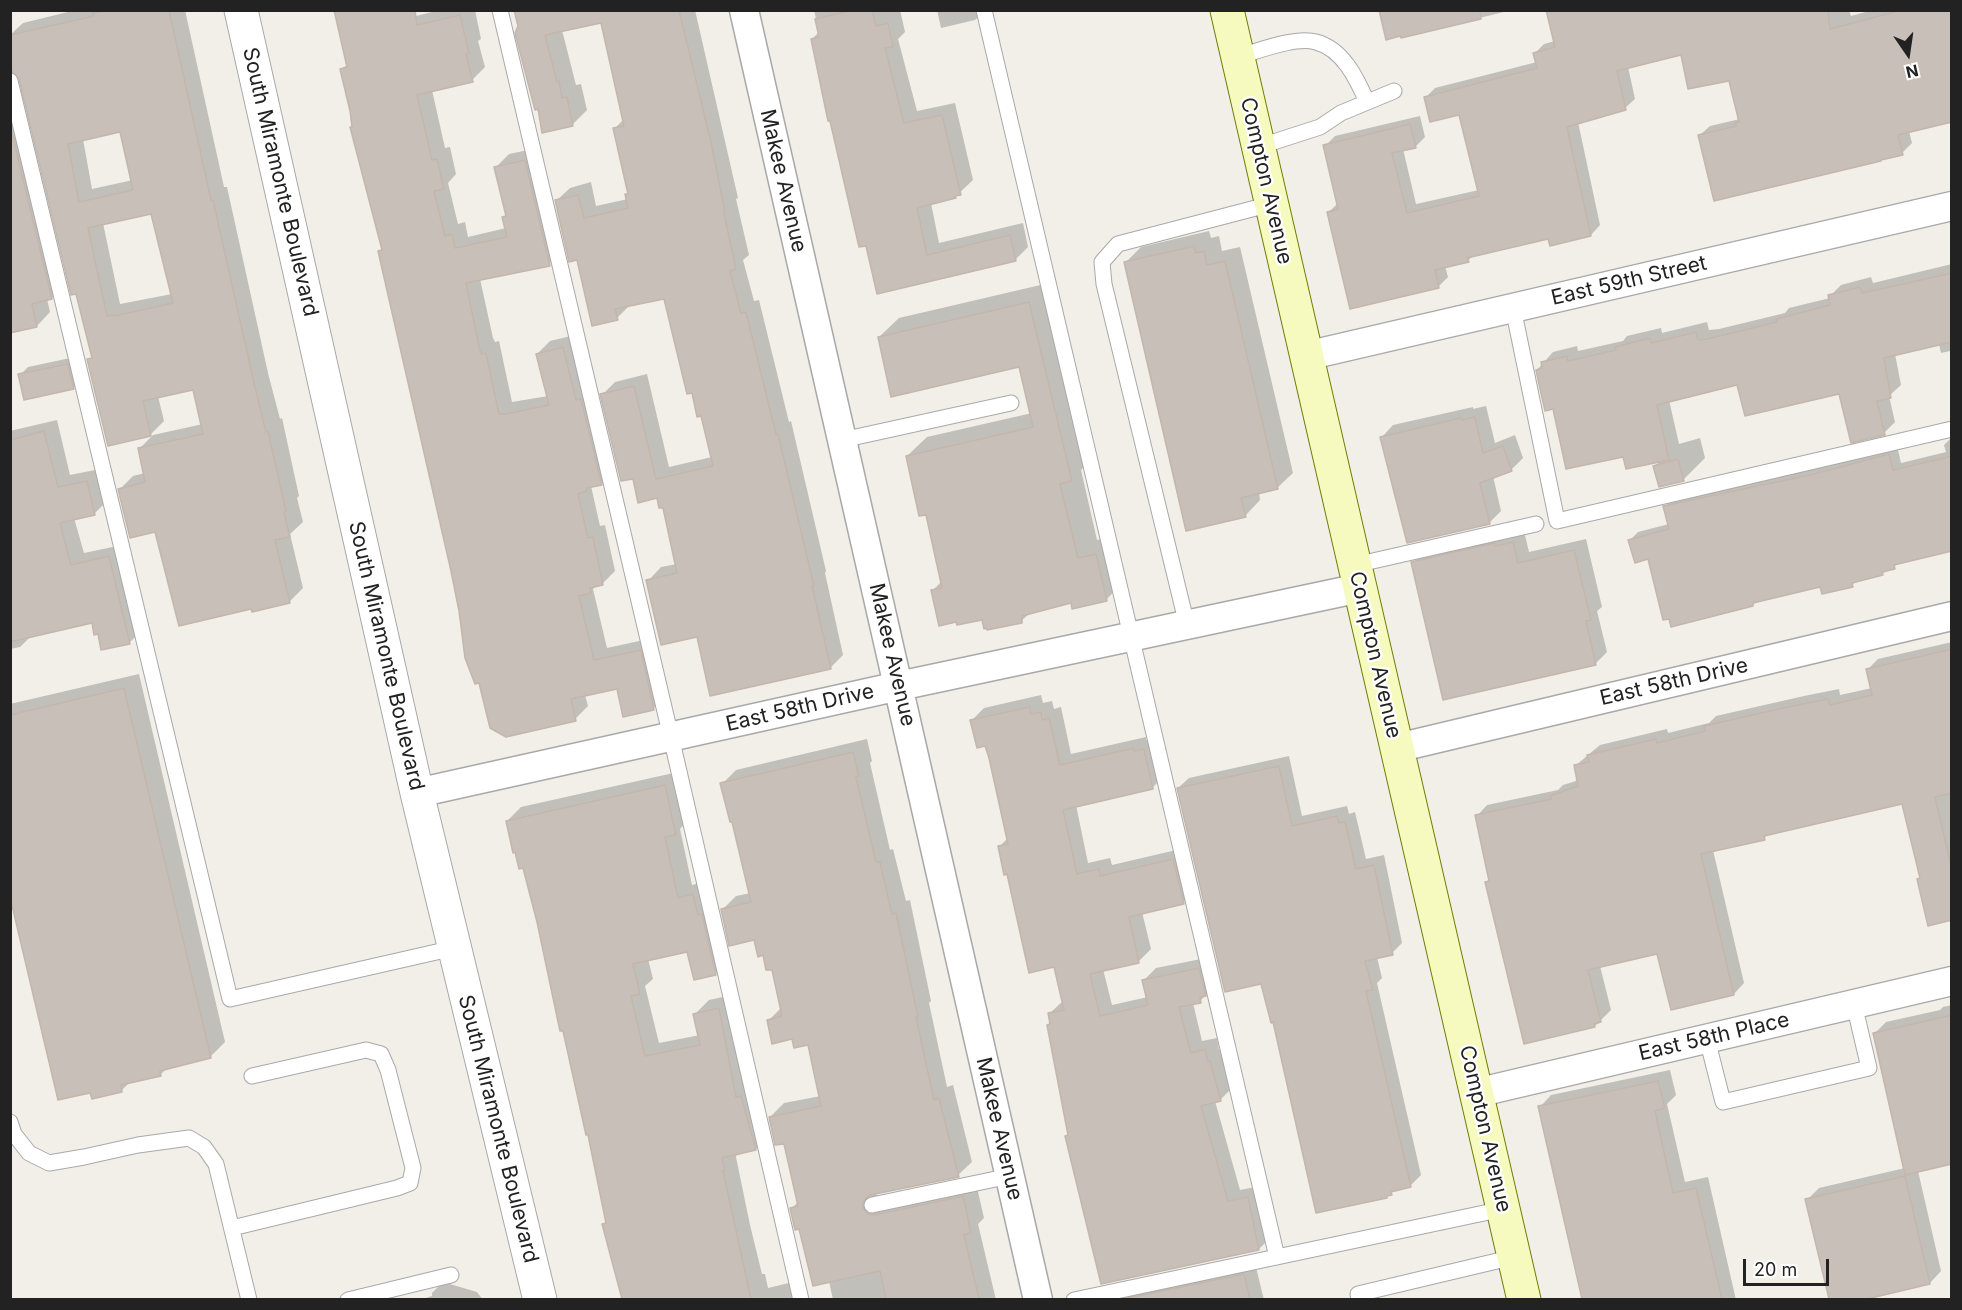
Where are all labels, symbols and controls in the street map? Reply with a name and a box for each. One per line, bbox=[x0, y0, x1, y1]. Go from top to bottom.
north arrow bbox=[1878, 24, 1938, 84]
street label: South Miramonte Boulevard bbox=[237, 45, 323, 319]
text: N bbox=[1904, 60, 1920, 83]
street label: Compton Avenue bbox=[1235, 95, 1297, 267]
street label: Makee Avenue bbox=[754, 107, 812, 255]
street label: East 59th Street bbox=[1549, 251, 1709, 311]
street label: South Miramonte Boulevard bbox=[343, 519, 429, 793]
street label: Compton Avenue bbox=[1344, 569, 1406, 741]
street label: Makee Avenue bbox=[863, 581, 921, 729]
street label: East 58th Drive bbox=[1597, 653, 1751, 711]
street label: East 58th Drive bbox=[723, 679, 877, 737]
street label: South Miramonte Boulevard bbox=[452, 992, 544, 1266]
street label: East 58th Place bbox=[1636, 1007, 1792, 1067]
street label: Compton Avenue bbox=[1454, 1043, 1516, 1215]
street label: Makee Avenue bbox=[970, 1055, 1028, 1203]
scale bar bbox=[1746, 1247, 1832, 1285]
text: 20 m bbox=[1754, 1259, 1797, 1280]

